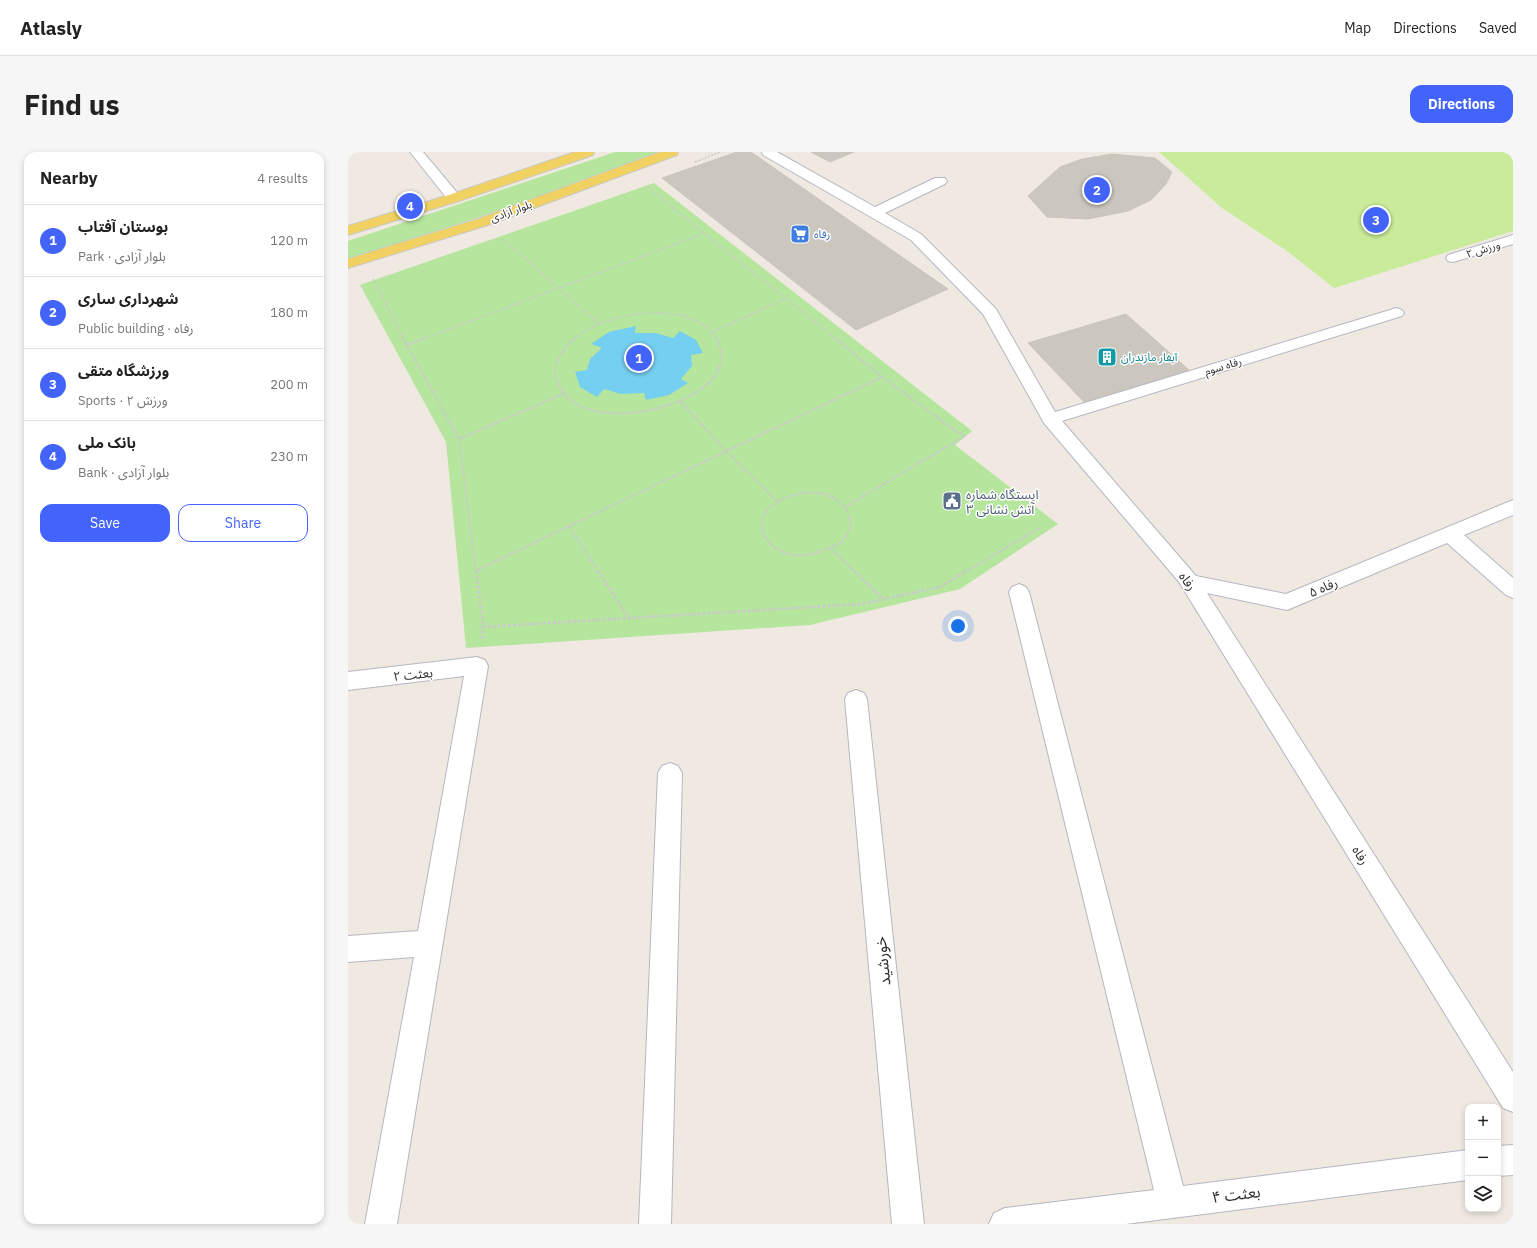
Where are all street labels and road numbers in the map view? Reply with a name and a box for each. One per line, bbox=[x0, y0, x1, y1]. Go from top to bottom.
street label: بلوار آزادی bbox=[488, 197, 534, 225]
street label: ورزش ۲ bbox=[1464, 237, 1502, 261]
street label: رفاه سوم bbox=[1203, 354, 1244, 379]
street label: رفاه bbox=[1175, 569, 1200, 594]
street label: رفاه ۵ bbox=[1306, 574, 1340, 601]
street label: بعثت ۲ bbox=[392, 664, 434, 685]
street label: رفاه bbox=[1348, 843, 1373, 868]
street label: خورشید bbox=[869, 935, 895, 987]
street label: بعثت ۴ bbox=[1210, 1181, 1262, 1207]

